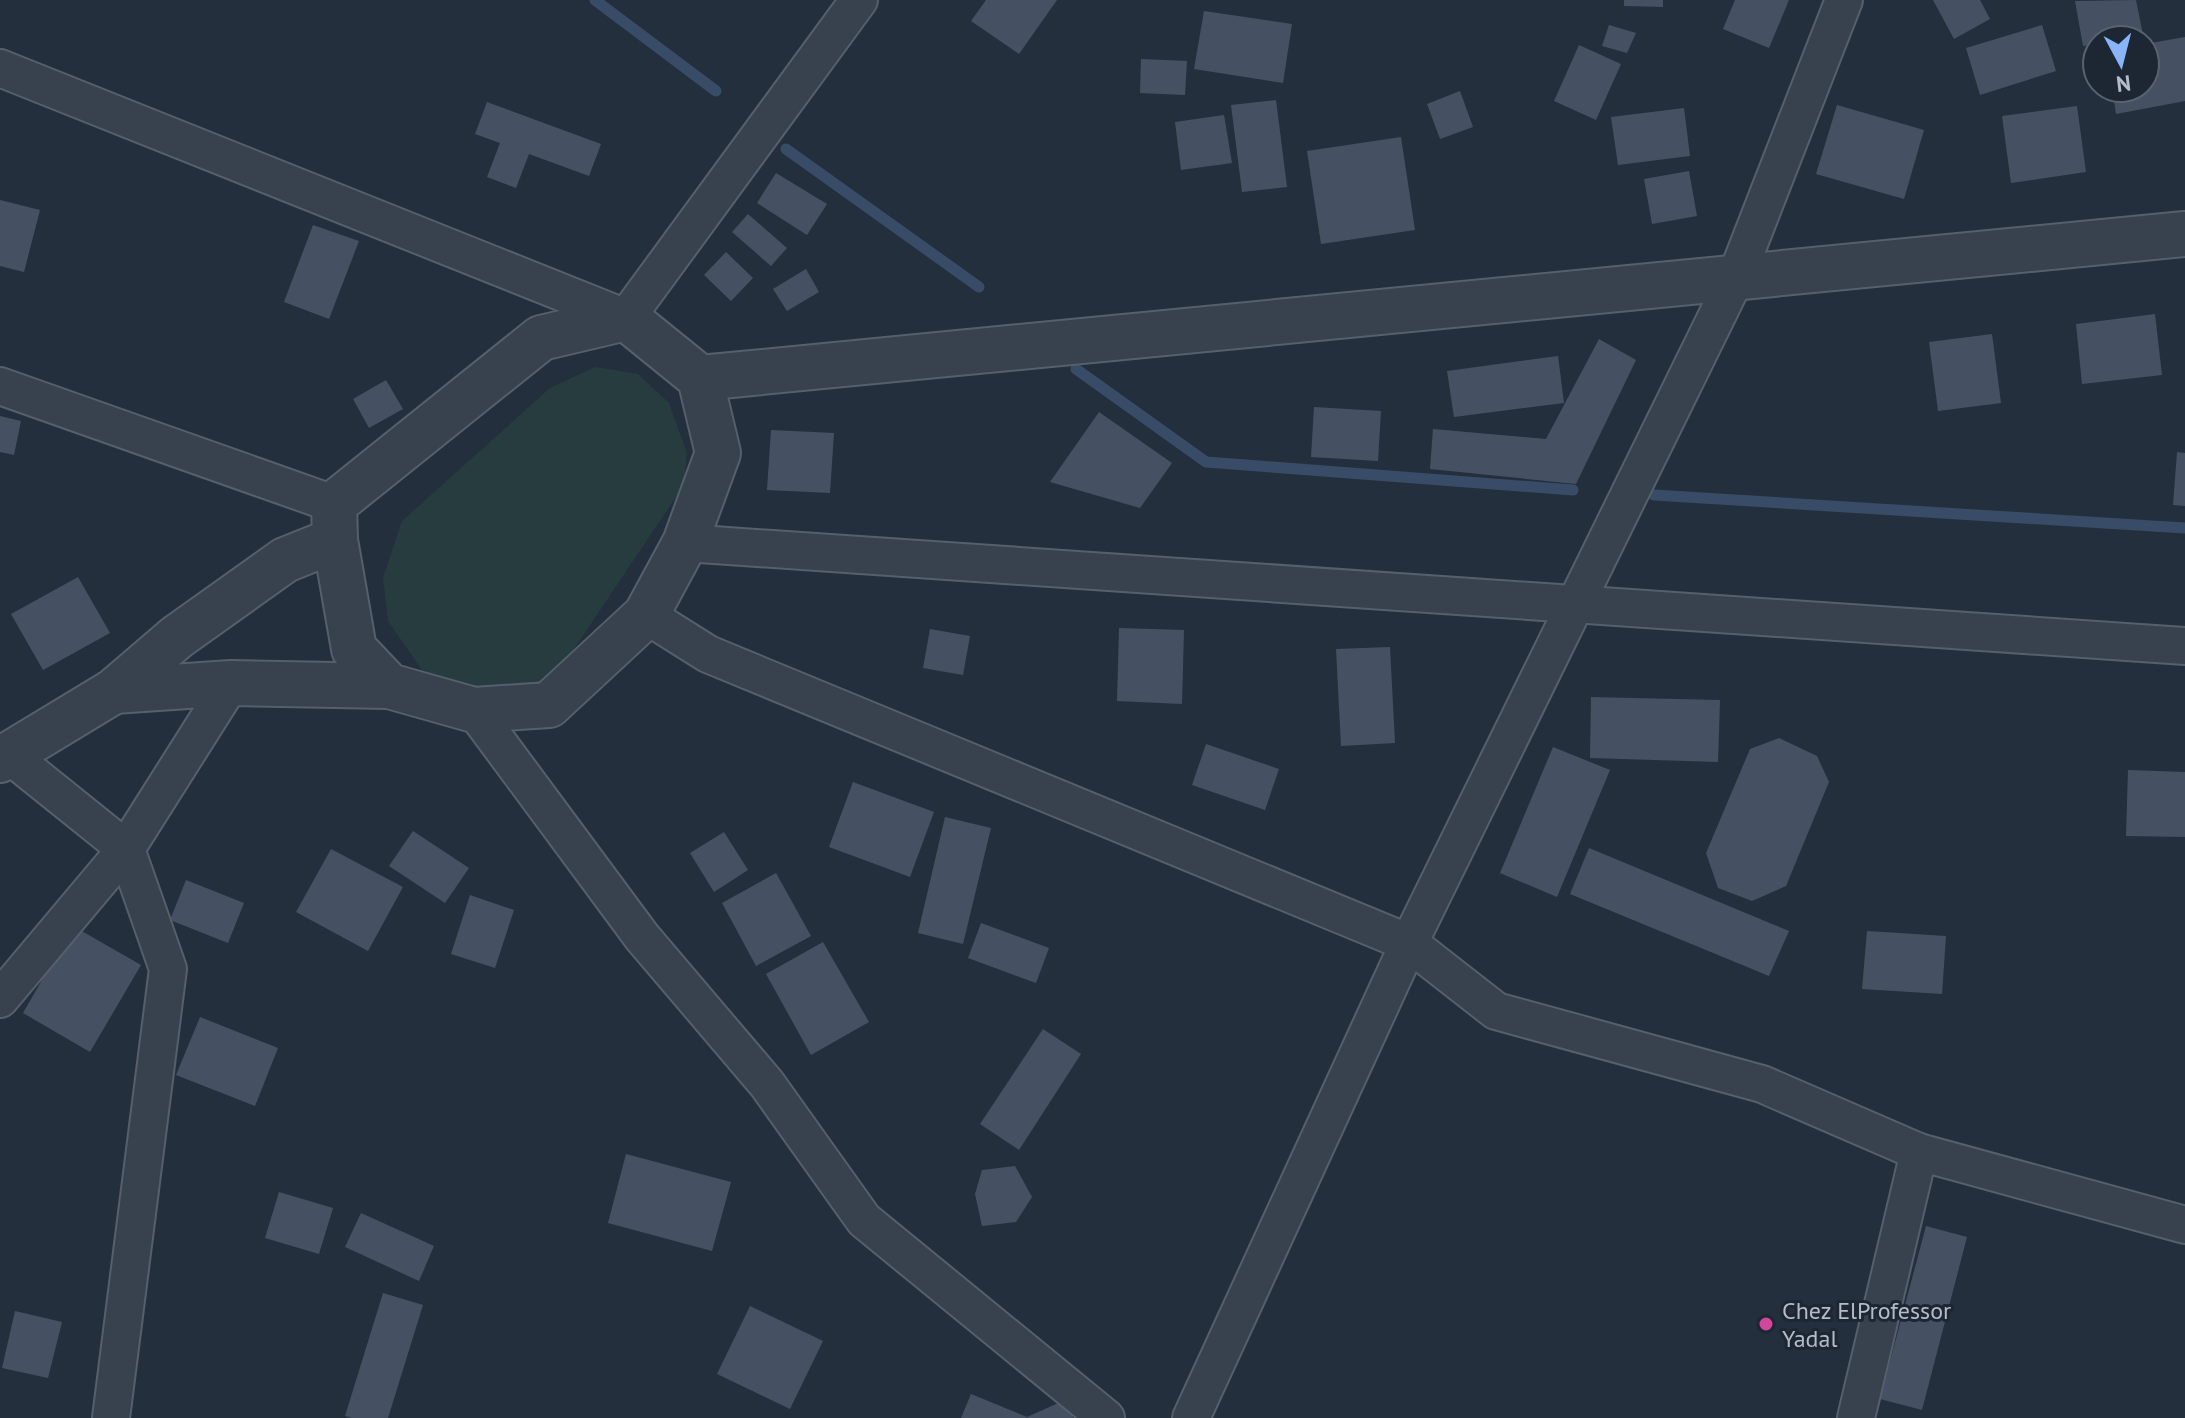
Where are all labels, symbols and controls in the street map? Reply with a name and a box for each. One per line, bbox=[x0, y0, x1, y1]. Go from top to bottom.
north arrow bbox=[2081, 24, 2161, 104]
text: N bbox=[2115, 69, 2132, 99]
place label: Chez ElProfessor Yadal bbox=[1782, 1295, 1951, 1354]
marker: Chez ElProfessor Yadal bbox=[1757, 1315, 1775, 1333]

